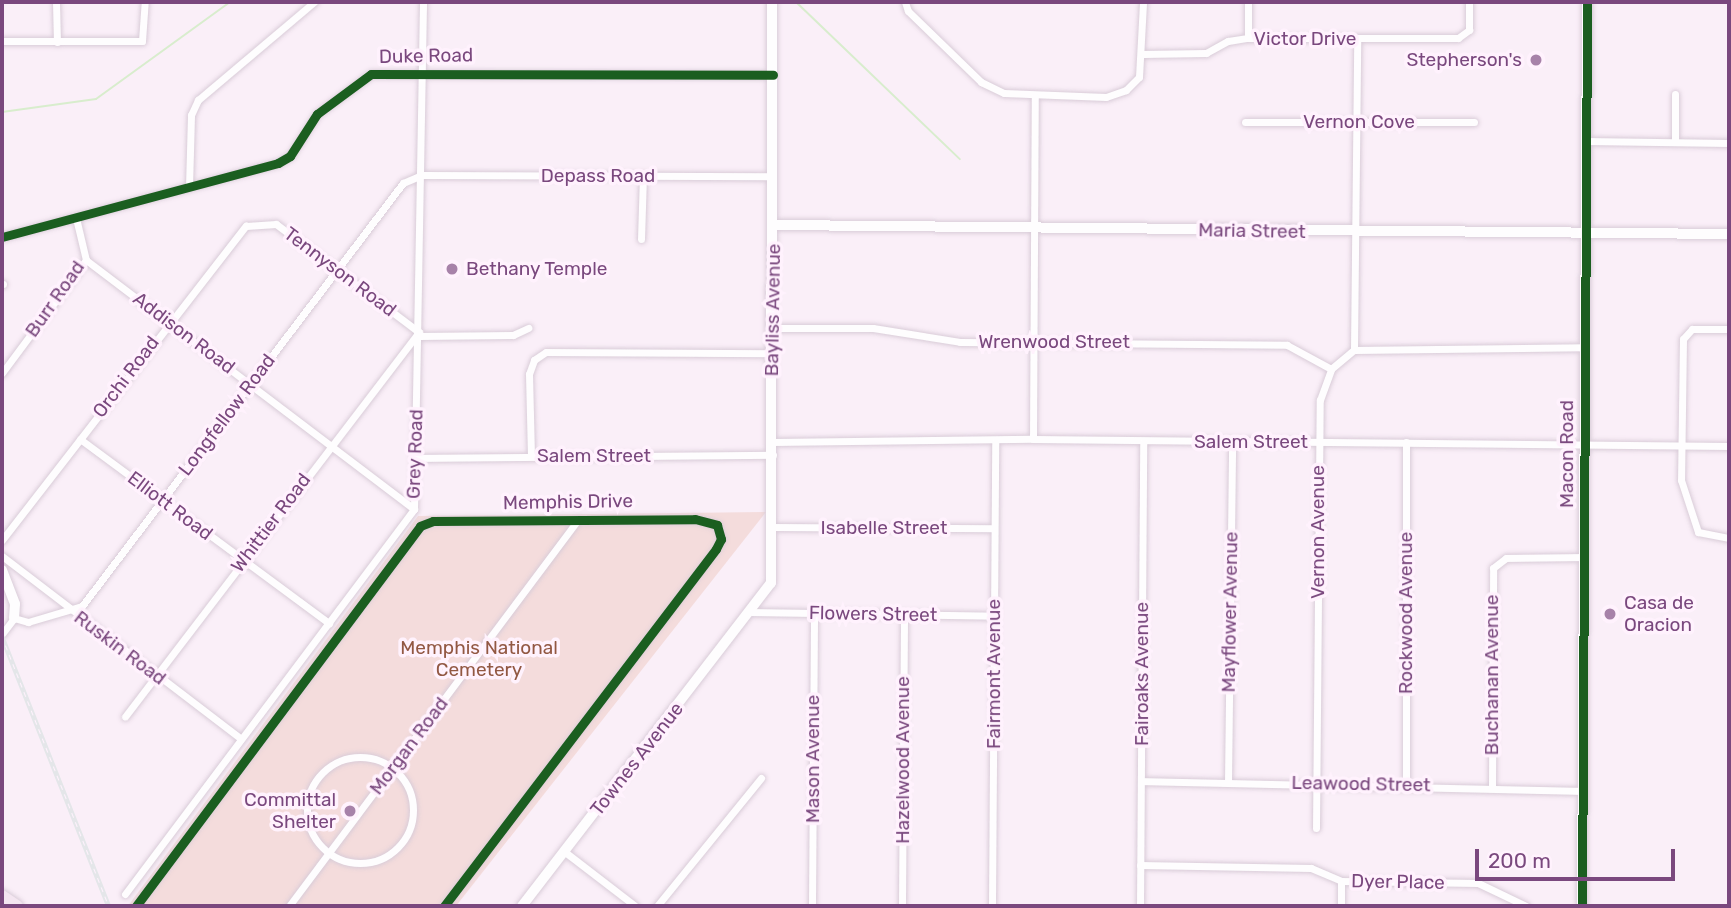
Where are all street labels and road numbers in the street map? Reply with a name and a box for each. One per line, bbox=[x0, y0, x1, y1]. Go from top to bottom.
street label: Victor Drive bbox=[1253, 28, 1357, 50]
street label: Duke Road bbox=[379, 44, 473, 68]
street label: Vernon Cove bbox=[1303, 111, 1415, 133]
street label: Depass Road bbox=[541, 165, 655, 187]
street label: Maria Street bbox=[1198, 219, 1306, 243]
street label: Tennyson Road bbox=[279, 222, 401, 322]
street label: Bayliss Avenue bbox=[760, 243, 786, 377]
street label: Burr Road bbox=[20, 256, 90, 342]
street label: Addison Road bbox=[129, 287, 239, 379]
street label: Wrenwood Street bbox=[978, 331, 1130, 353]
street label: Orchi Road bbox=[88, 332, 164, 422]
street label: Longfellow Road bbox=[174, 350, 280, 480]
street label: Macon Road bbox=[1556, 400, 1578, 508]
street label: Grey Road bbox=[402, 408, 428, 500]
street label: Salem Street bbox=[1194, 431, 1308, 453]
street label: Salem Street bbox=[537, 445, 651, 467]
street label: Vernon Avenue bbox=[1307, 465, 1329, 599]
street label: Elliott Road bbox=[123, 467, 217, 545]
street label: Whittier Road bbox=[226, 469, 316, 577]
street label: Memphis Drive bbox=[503, 489, 633, 515]
street label: Isabelle Street bbox=[821, 517, 947, 539]
street label: Mayflower Avenue bbox=[1217, 531, 1243, 693]
street label: Rockwood Avenue bbox=[1395, 532, 1417, 694]
street label: Buchanan Avenue bbox=[1481, 594, 1503, 756]
street label: Fairmont Avenue bbox=[983, 599, 1005, 749]
street label: Flowers Street bbox=[809, 601, 937, 627]
street label: Fairoaks Avenue bbox=[1131, 602, 1153, 746]
street label: Ruskin Road bbox=[70, 606, 170, 690]
street label: Hazelwood Avenue bbox=[892, 676, 914, 844]
street label: Morgan Road bbox=[365, 693, 453, 799]
street label: Mason Avenue bbox=[802, 695, 824, 823]
street label: Townes Avenue bbox=[586, 698, 688, 820]
street label: Leawood Street bbox=[1291, 771, 1431, 797]
street label: Dyer Place bbox=[1351, 870, 1445, 894]

